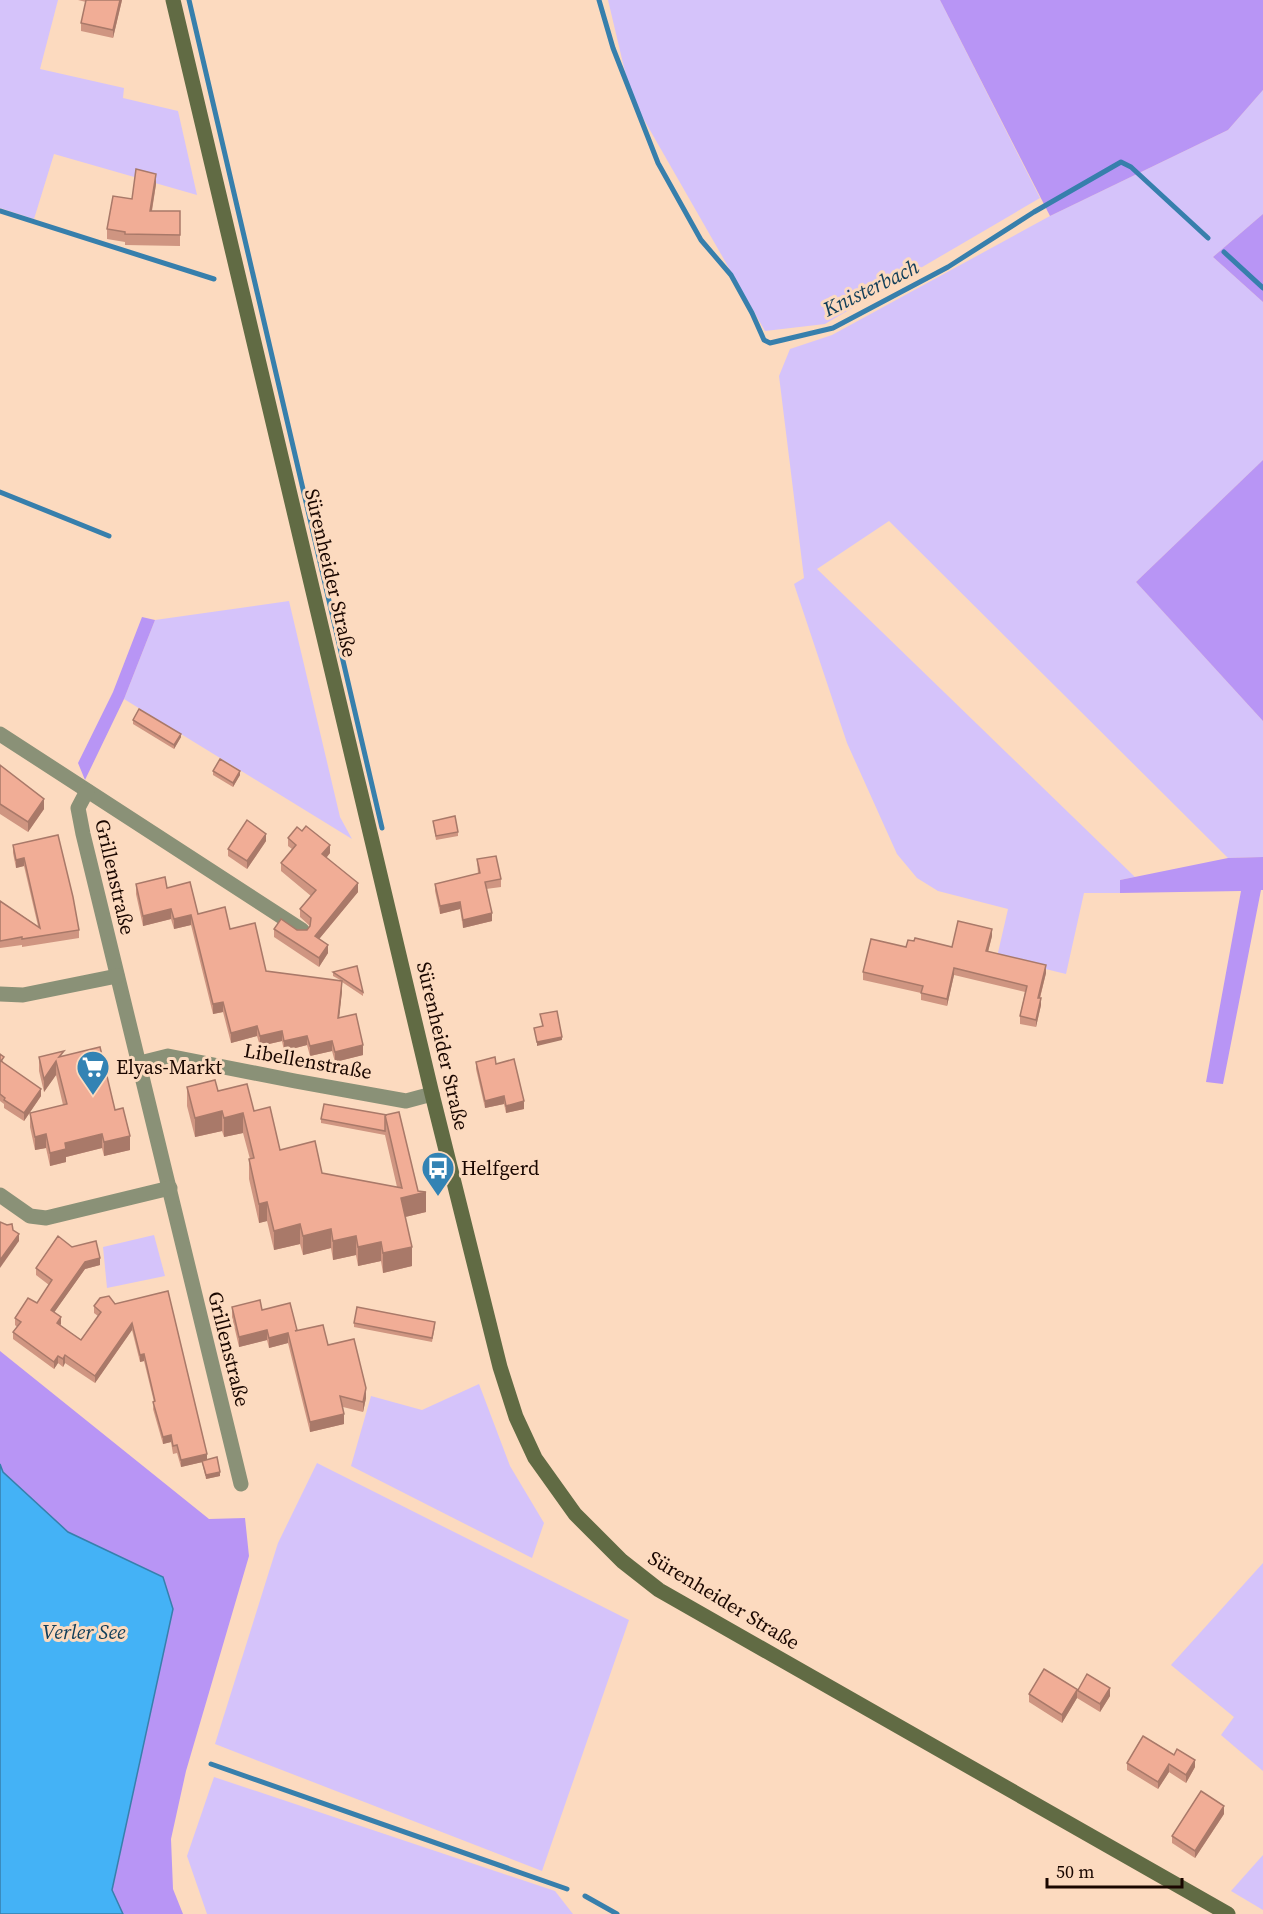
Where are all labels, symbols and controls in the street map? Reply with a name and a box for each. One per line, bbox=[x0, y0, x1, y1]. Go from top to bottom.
water label: Knisterbach bbox=[817, 252, 924, 324]
street label: Sürenheider Straße bbox=[298, 486, 364, 660]
street label: Grillenstraße bbox=[88, 816, 142, 938]
street label: Sürenheider Straße bbox=[410, 959, 476, 1133]
street label: Libellenstraße bbox=[242, 1036, 374, 1086]
supermarket icon: Elyas-Markt bbox=[75, 1049, 111, 1096]
place label: Elyas-Markt bbox=[116, 1053, 223, 1081]
bus stop icon: Helfgerd bbox=[420, 1150, 456, 1197]
place label: Helfgerd bbox=[461, 1154, 540, 1182]
street label: Grillenstraße bbox=[201, 1288, 257, 1410]
street label: Sürenheider Straße bbox=[643, 1544, 805, 1656]
water label: Verler See bbox=[42, 1617, 126, 1646]
scale bar bbox=[1047, 1851, 1182, 1889]
text: 50 m bbox=[1056, 1859, 1094, 1884]

